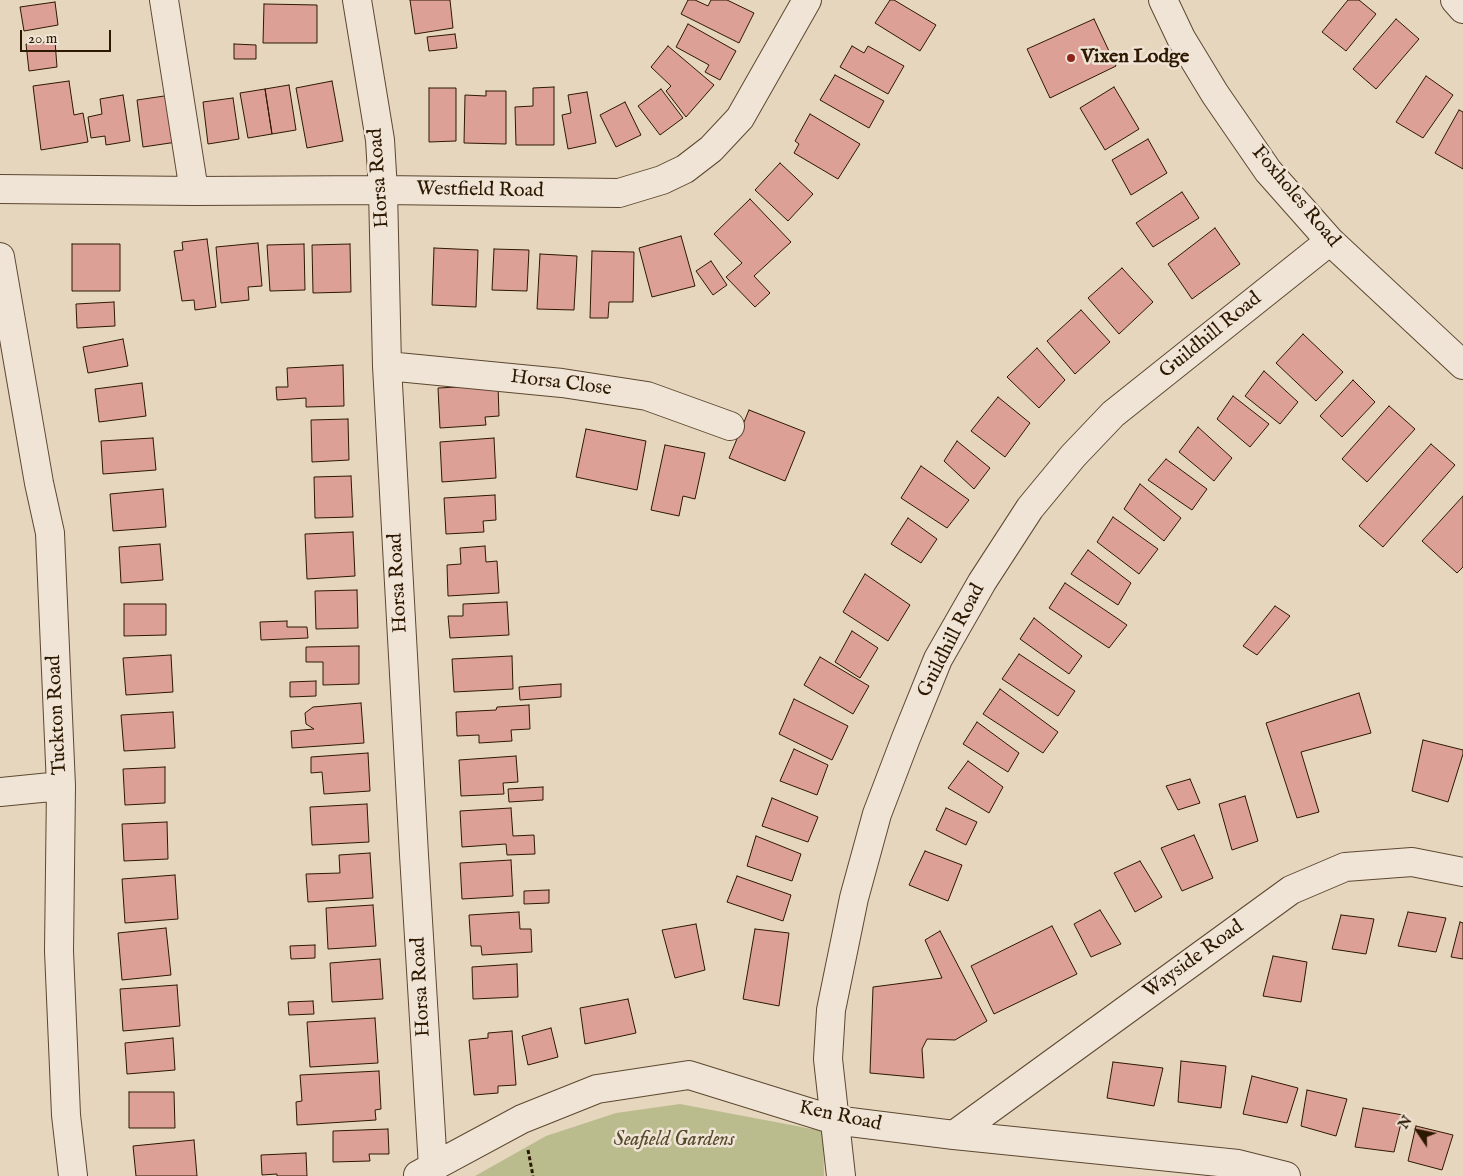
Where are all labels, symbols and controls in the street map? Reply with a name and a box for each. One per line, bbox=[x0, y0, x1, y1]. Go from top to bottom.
scale bar bbox=[22, 20, 114, 52]
text: 20 m bbox=[28, 29, 57, 48]
place label: Vixen Lodge bbox=[1081, 46, 1189, 70]
marker: Vixen Lodge bbox=[1065, 52, 1077, 64]
street label: Horsa Road bbox=[365, 127, 395, 229]
street label: Foxholes Road bbox=[1246, 141, 1344, 253]
street label: Westfield Road bbox=[416, 178, 544, 204]
street label: Guildhill Road bbox=[1155, 288, 1267, 384]
street label: Horsa Close bbox=[509, 366, 613, 402]
street label: Horsa Road bbox=[384, 532, 414, 634]
street label: Guildhill Road bbox=[913, 580, 991, 702]
street label: Tuckton Road bbox=[43, 654, 73, 776]
street label: Wayside Road bbox=[1139, 916, 1249, 1004]
street label: Horsa Road bbox=[407, 936, 437, 1038]
street label: Ken Road bbox=[796, 1097, 884, 1137]
north arrow bbox=[1393, 1106, 1443, 1156]
text: N bbox=[1395, 1113, 1416, 1133]
park label: Seafield Gardens bbox=[614, 1129, 734, 1153]

